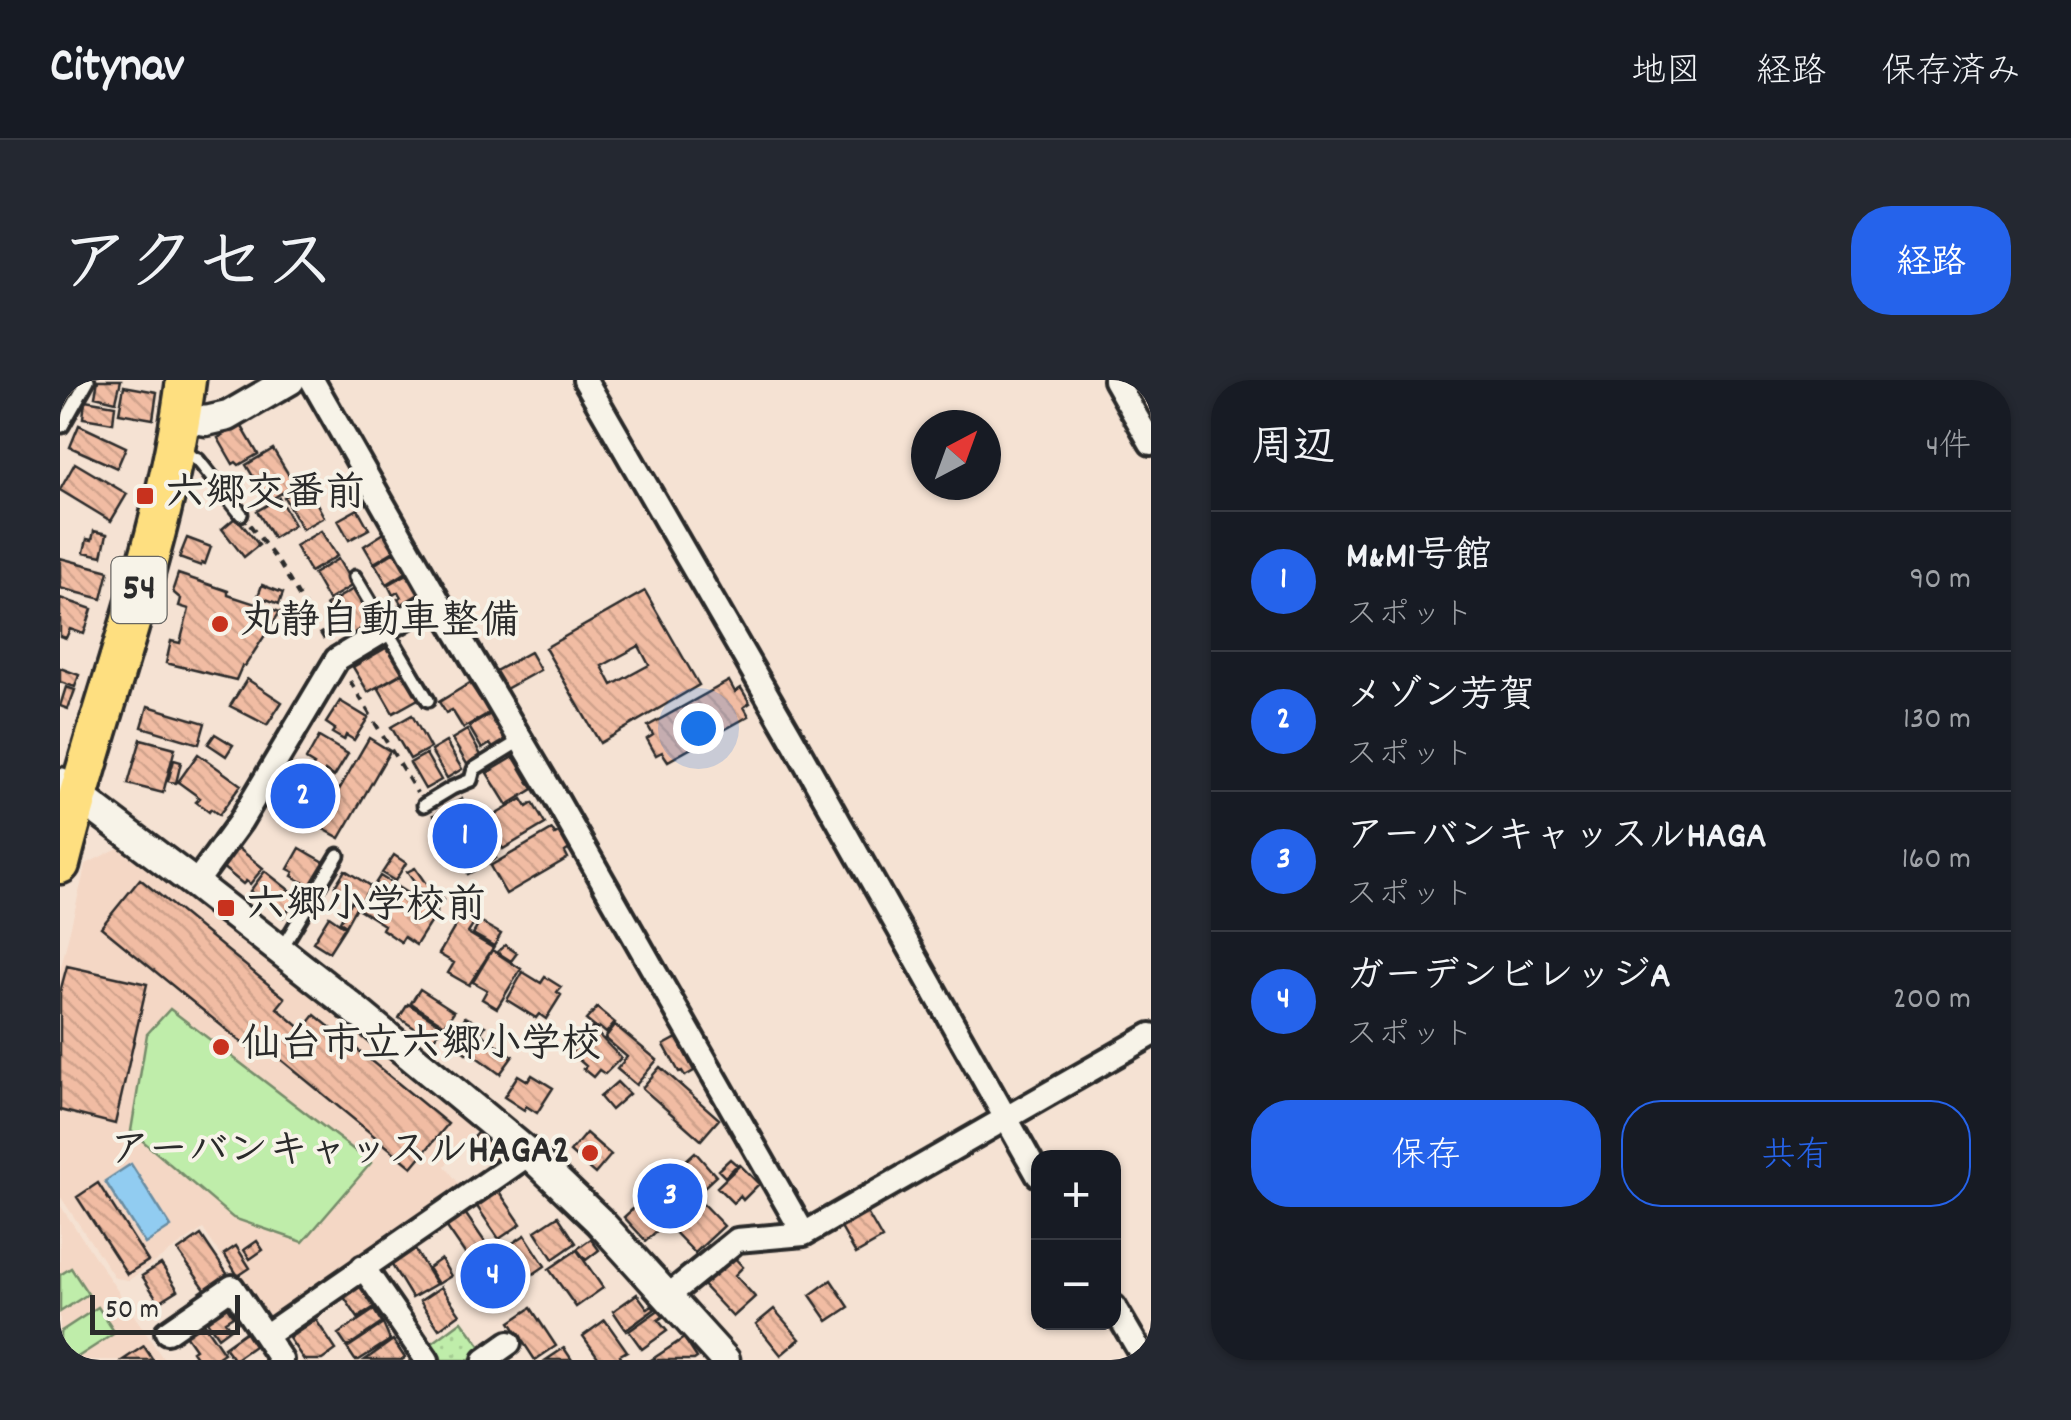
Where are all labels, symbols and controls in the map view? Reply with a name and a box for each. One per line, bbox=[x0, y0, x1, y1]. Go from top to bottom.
text: Citynav bbox=[50, 35, 184, 104]
text: 地図 bbox=[1631, 49, 1701, 99]
text: 経路 bbox=[1756, 49, 1826, 99]
text: 保存済み bbox=[1881, 49, 2021, 99]
button: 経路 bbox=[1851, 206, 2011, 315]
text: アクセス bbox=[60, 219, 336, 319]
north arrow bbox=[911, 410, 1001, 500]
text: 周辺 bbox=[1251, 421, 1335, 481]
text: 4件 bbox=[1926, 426, 1971, 472]
place label: 六郷交番前 bbox=[165, 468, 365, 525]
marker: 六郷交番前 bbox=[134, 485, 156, 507]
text: M&M1号館 bbox=[1346, 531, 1492, 586]
road number: 54 bbox=[112, 557, 166, 623]
text: 1 bbox=[1280, 558, 1287, 604]
text: 90 m bbox=[1910, 558, 1971, 604]
text: スポット bbox=[1346, 594, 1474, 640]
place label: 丸静自動車整備 bbox=[240, 596, 520, 653]
marker: 丸静自動車整備 bbox=[209, 613, 231, 635]
text: メゾン芳賀 bbox=[1346, 671, 1536, 726]
text: 2 bbox=[1277, 698, 1290, 744]
text: 130 m bbox=[1903, 698, 1971, 744]
your location bbox=[673, 703, 724, 754]
text: スポット bbox=[1346, 734, 1474, 780]
pin: 2 bbox=[270, 758, 336, 834]
pin: 1 bbox=[432, 798, 498, 874]
text: アーバンキャッスルHAGA bbox=[1346, 811, 1767, 866]
text: 3 bbox=[1276, 838, 1291, 884]
text: 160 m bbox=[1902, 838, 1971, 884]
text: スポット bbox=[1346, 874, 1474, 920]
place label: 六郷小学校前 bbox=[246, 880, 486, 937]
marker: 六郷小学校前 bbox=[215, 897, 237, 919]
text: ガーデンビレッジA bbox=[1346, 951, 1671, 1006]
text: 4 bbox=[1277, 978, 1290, 1024]
text: 200 m bbox=[1893, 978, 1971, 1024]
text: スポット bbox=[1346, 1014, 1474, 1060]
place label: 仙台市立六郷小学校 bbox=[241, 1019, 601, 1076]
marker: 仙台市立六郷小学校 bbox=[210, 1036, 232, 1058]
button: 保存 bbox=[1251, 1100, 1601, 1207]
button: 共有 bbox=[1621, 1100, 1971, 1207]
place label: アーバンキャッスルHAGA2 bbox=[110, 1125, 570, 1182]
marker: アーバンキャッスルHAGA2 bbox=[579, 1142, 601, 1164]
map controls bbox=[1031, 1150, 1121, 1330]
button: + bbox=[1031, 1150, 1121, 1240]
pin: 3 bbox=[638, 1158, 702, 1234]
pin: 4 bbox=[460, 1238, 526, 1314]
button: − bbox=[1031, 1240, 1121, 1330]
scale bar bbox=[90, 1290, 240, 1334]
text: 50 m bbox=[105, 1292, 159, 1332]

